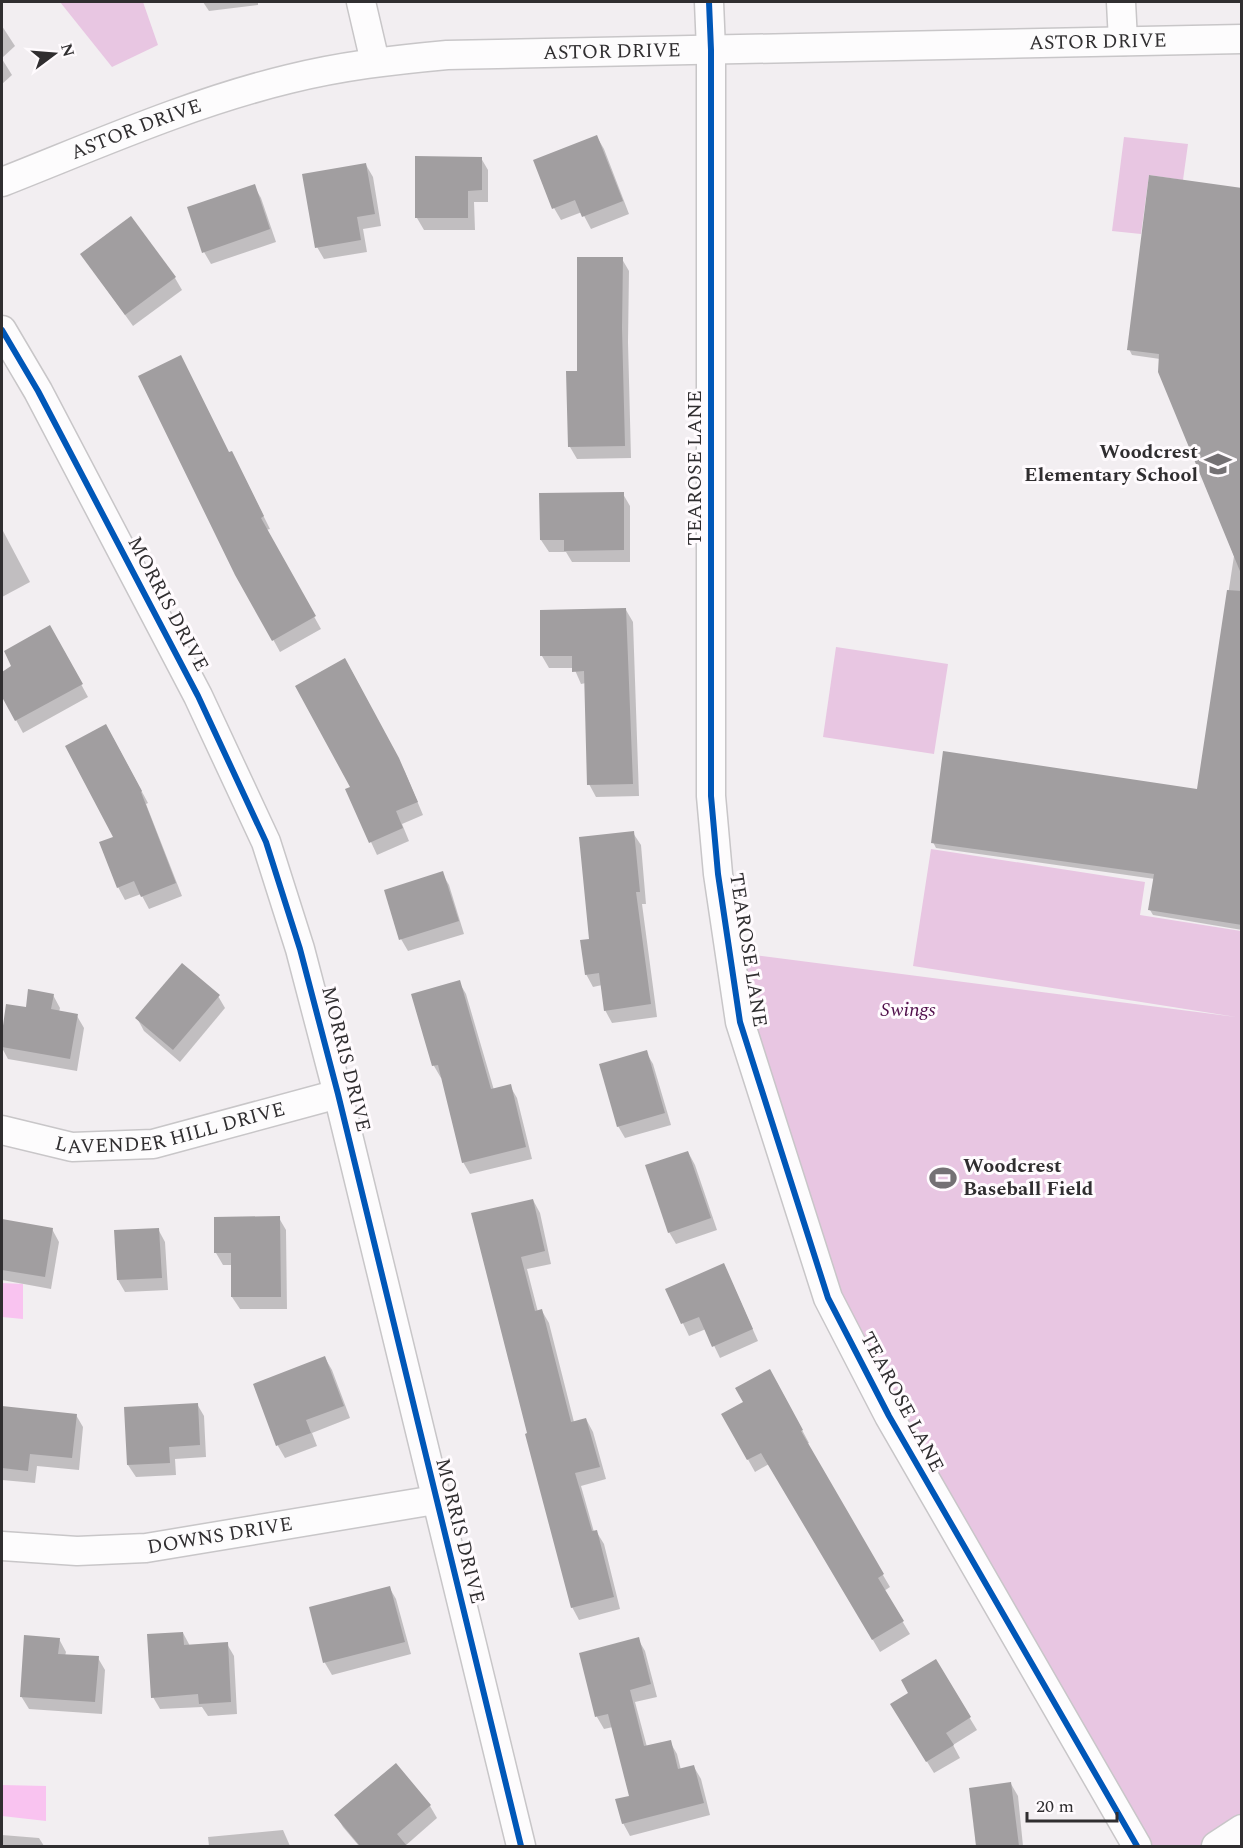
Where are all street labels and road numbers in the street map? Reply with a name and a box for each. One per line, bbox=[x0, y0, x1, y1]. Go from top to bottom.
street label: ASTOR DRIVE bbox=[1028, 26, 1167, 58]
street label: ASTOR DRIVE bbox=[543, 35, 681, 68]
street label: ASTOR DRIVE bbox=[66, 91, 205, 168]
street label: TEAROSE LANE bbox=[680, 390, 710, 546]
street label: MORRIS DRIVE bbox=[120, 531, 216, 677]
street label: TEAROSE LANE bbox=[721, 871, 775, 1029]
street label: MORRIS DRIVE bbox=[313, 983, 379, 1135]
street label: LAVENDER HILL DRIVE bbox=[52, 1094, 288, 1162]
street label: TEAROSE LANE bbox=[852, 1326, 952, 1478]
street label: MORRIS DRIVE bbox=[427, 1455, 493, 1607]
street label: DOWNS DRIVE bbox=[145, 1509, 295, 1563]

